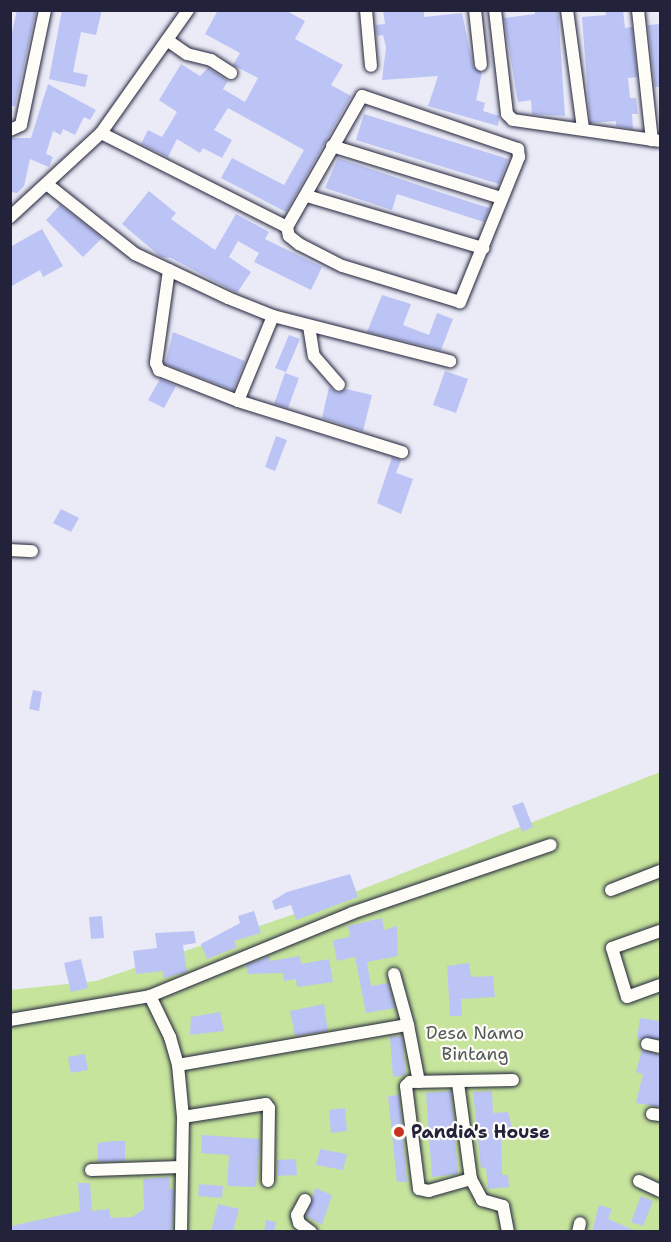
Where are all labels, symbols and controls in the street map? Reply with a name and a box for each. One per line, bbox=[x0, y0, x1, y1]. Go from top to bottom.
park label: Desa Namo Bintang bbox=[426, 1023, 524, 1066]
place label: Pandia's House bbox=[411, 1121, 550, 1143]
marker: Pandia's House bbox=[392, 1125, 406, 1139]

